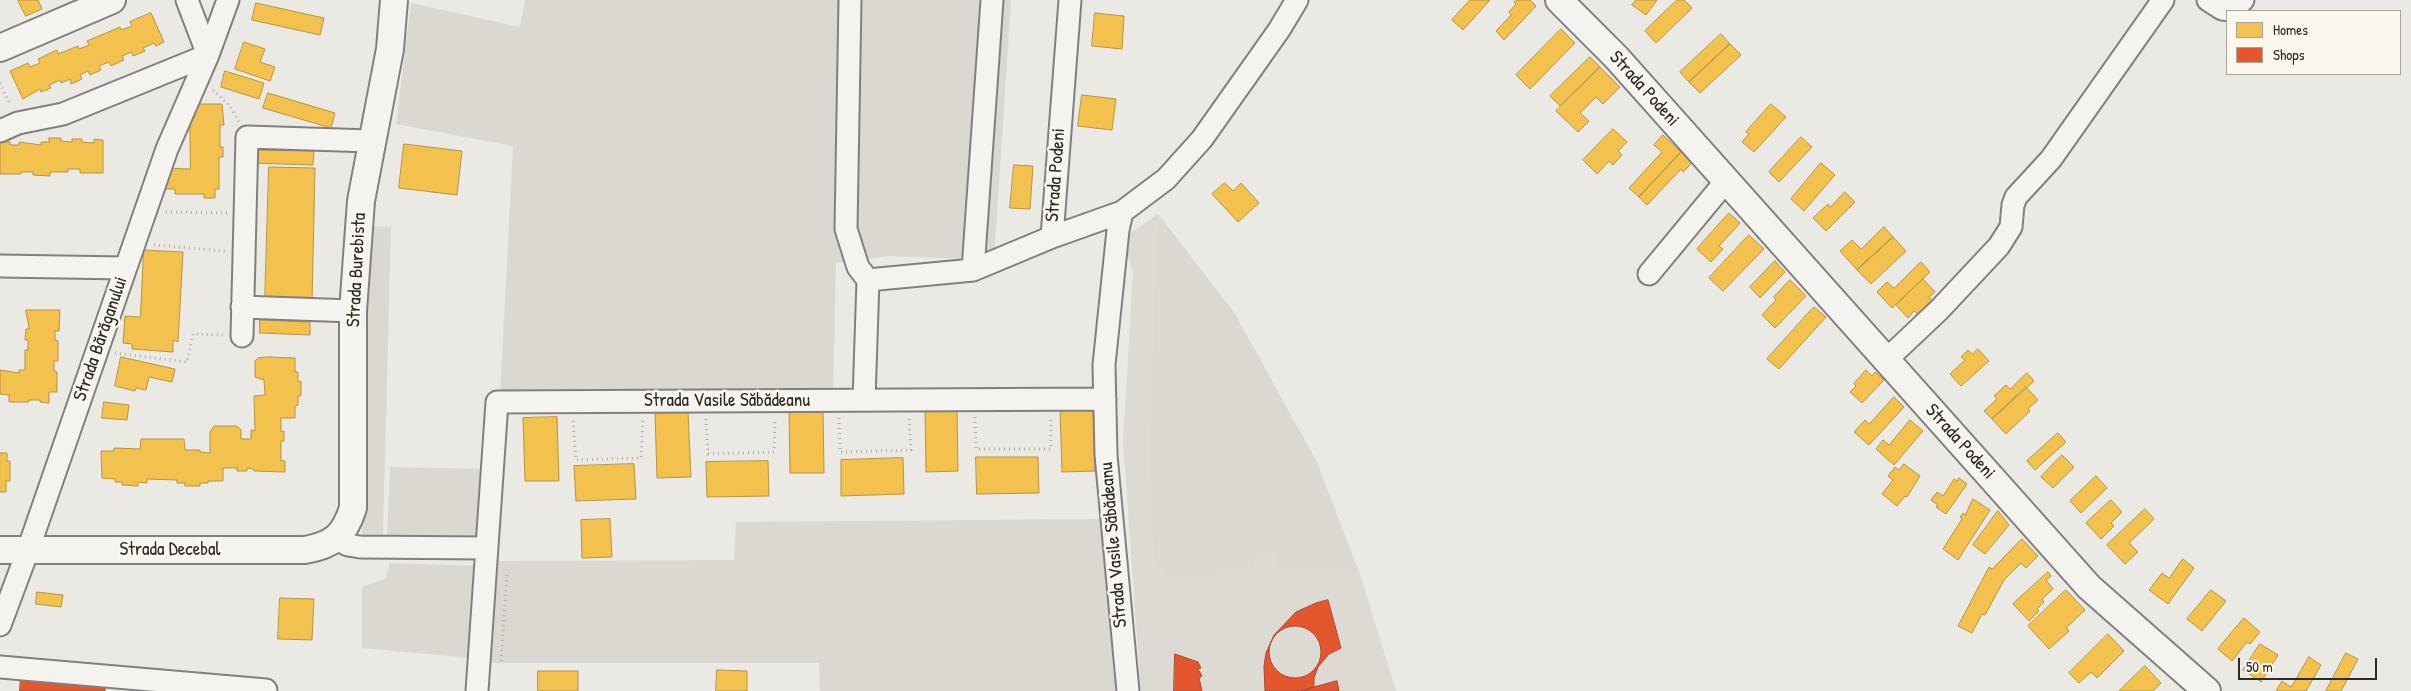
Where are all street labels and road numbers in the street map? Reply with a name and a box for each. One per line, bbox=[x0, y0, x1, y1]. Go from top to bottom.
street label: Strada Podeni bbox=[1604, 46, 1684, 132]
street label: Strada Podeni bbox=[1041, 127, 1071, 223]
street label: Strada Burebista bbox=[343, 212, 371, 328]
street label: Strada Bărăganului bbox=[69, 274, 133, 404]
street label: Strada Vasile Săbădeanu bbox=[644, 390, 810, 412]
street label: Strada Podeni bbox=[1920, 399, 2000, 485]
street label: Strada Vasile Săbădeanu bbox=[1095, 461, 1133, 629]
street label: Strada Decebal bbox=[119, 539, 221, 561]

